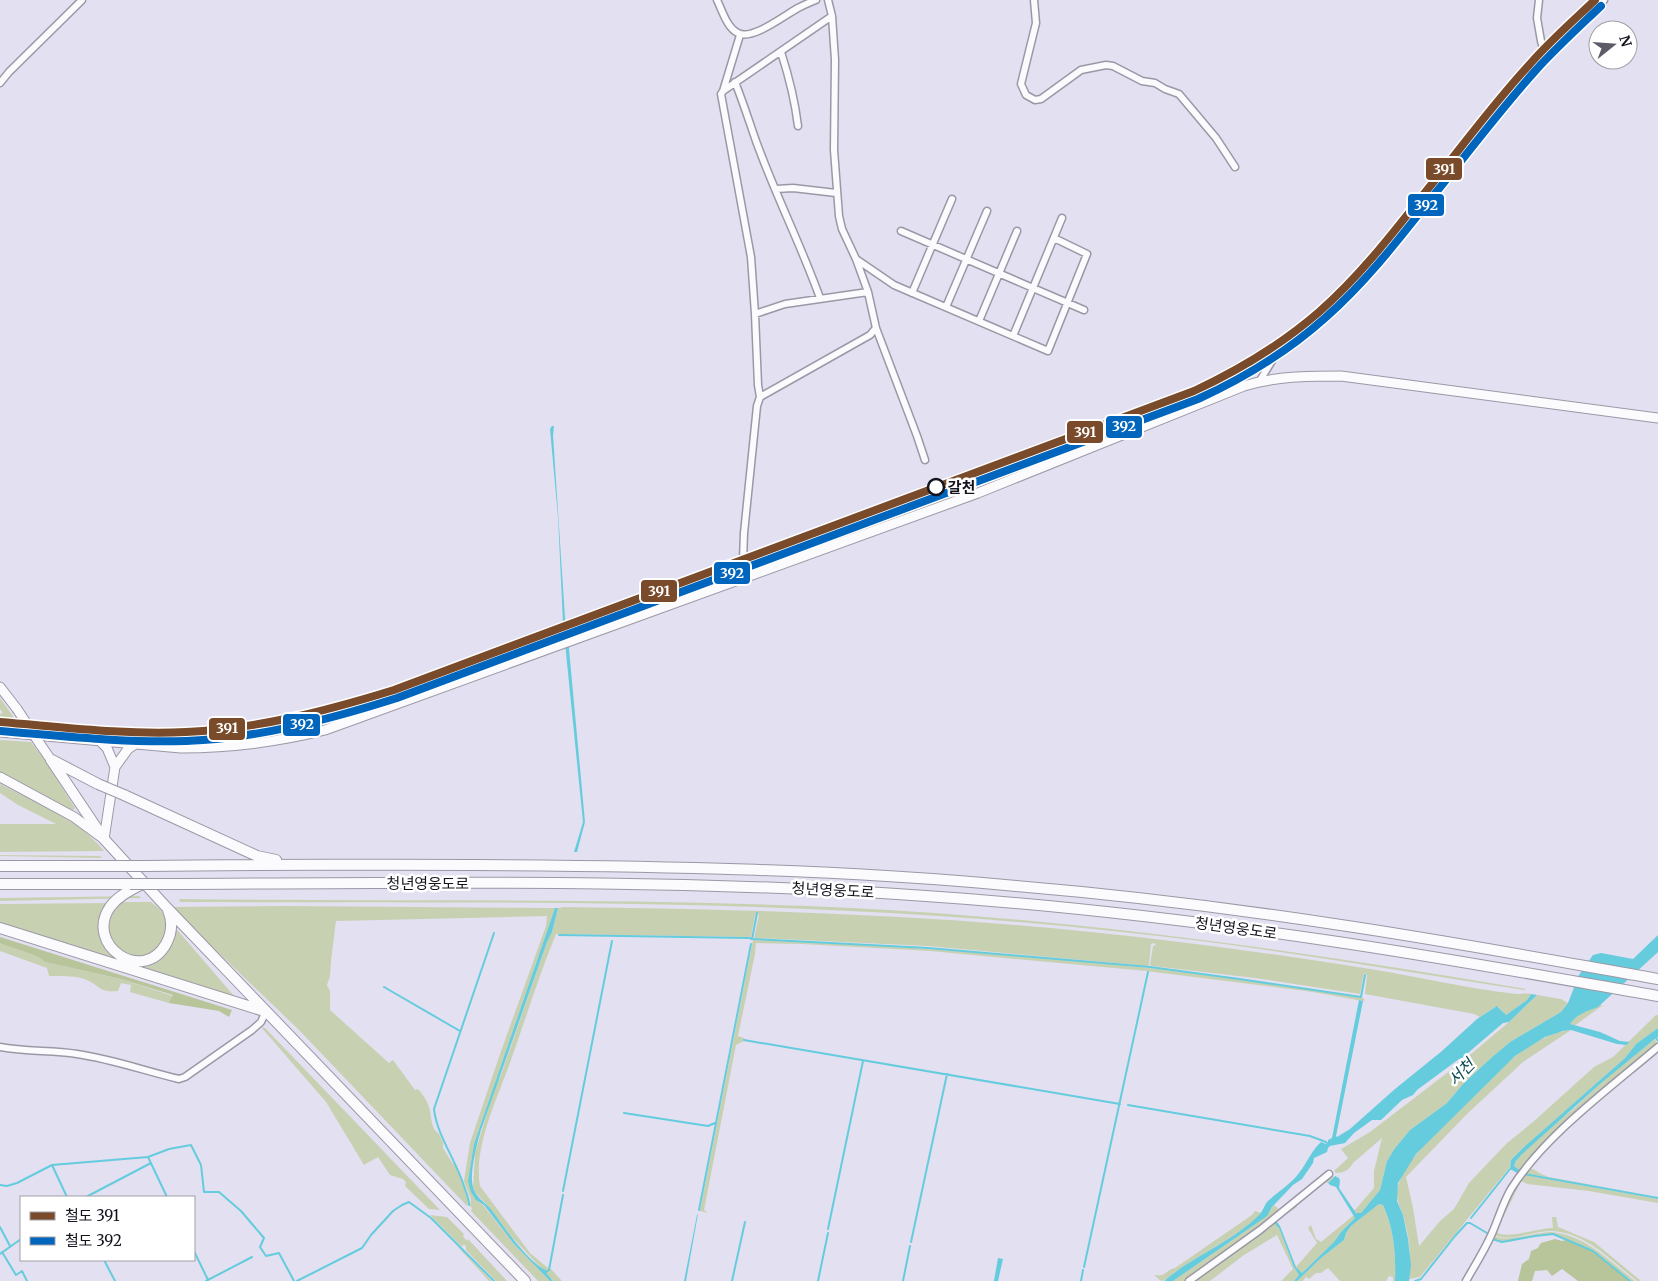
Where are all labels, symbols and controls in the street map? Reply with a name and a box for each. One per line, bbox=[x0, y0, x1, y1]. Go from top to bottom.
north arrow bbox=[1588, 20, 1638, 70]
text: N bbox=[1615, 33, 1636, 49]
line badge: 391 bbox=[1425, 157, 1463, 181]
text: 391 bbox=[1433, 160, 1456, 178]
line badge: 392 bbox=[1407, 193, 1445, 217]
text: 392 bbox=[1414, 196, 1438, 214]
line badge: 392 bbox=[1105, 415, 1143, 439]
text: 392 bbox=[1112, 417, 1136, 435]
line badge: 391 bbox=[1066, 420, 1104, 444]
text: 391 bbox=[1074, 423, 1097, 441]
marker: 갈천 bbox=[927, 478, 945, 496]
place label: 갈천 bbox=[948, 478, 976, 497]
line badge: 392 bbox=[713, 561, 751, 585]
text: 392 bbox=[720, 564, 744, 582]
line badge: 391 bbox=[640, 579, 678, 603]
text: 391 bbox=[648, 582, 671, 600]
line badge: 392 bbox=[282, 713, 321, 737]
text: 392 bbox=[290, 715, 314, 733]
line badge: 391 bbox=[208, 717, 246, 741]
text: 391 bbox=[216, 719, 239, 737]
street label: 청년영웅도로 bbox=[387, 874, 469, 893]
street label: 청년영웅도로 bbox=[791, 878, 875, 902]
street label: 청년영웅도로 bbox=[1194, 913, 1278, 943]
water label: 서천 bbox=[1444, 1053, 1480, 1090]
legend bbox=[20, 1196, 195, 1261]
text: 철도 391 bbox=[65, 1206, 120, 1225]
text: 철도 392 bbox=[65, 1231, 122, 1250]

